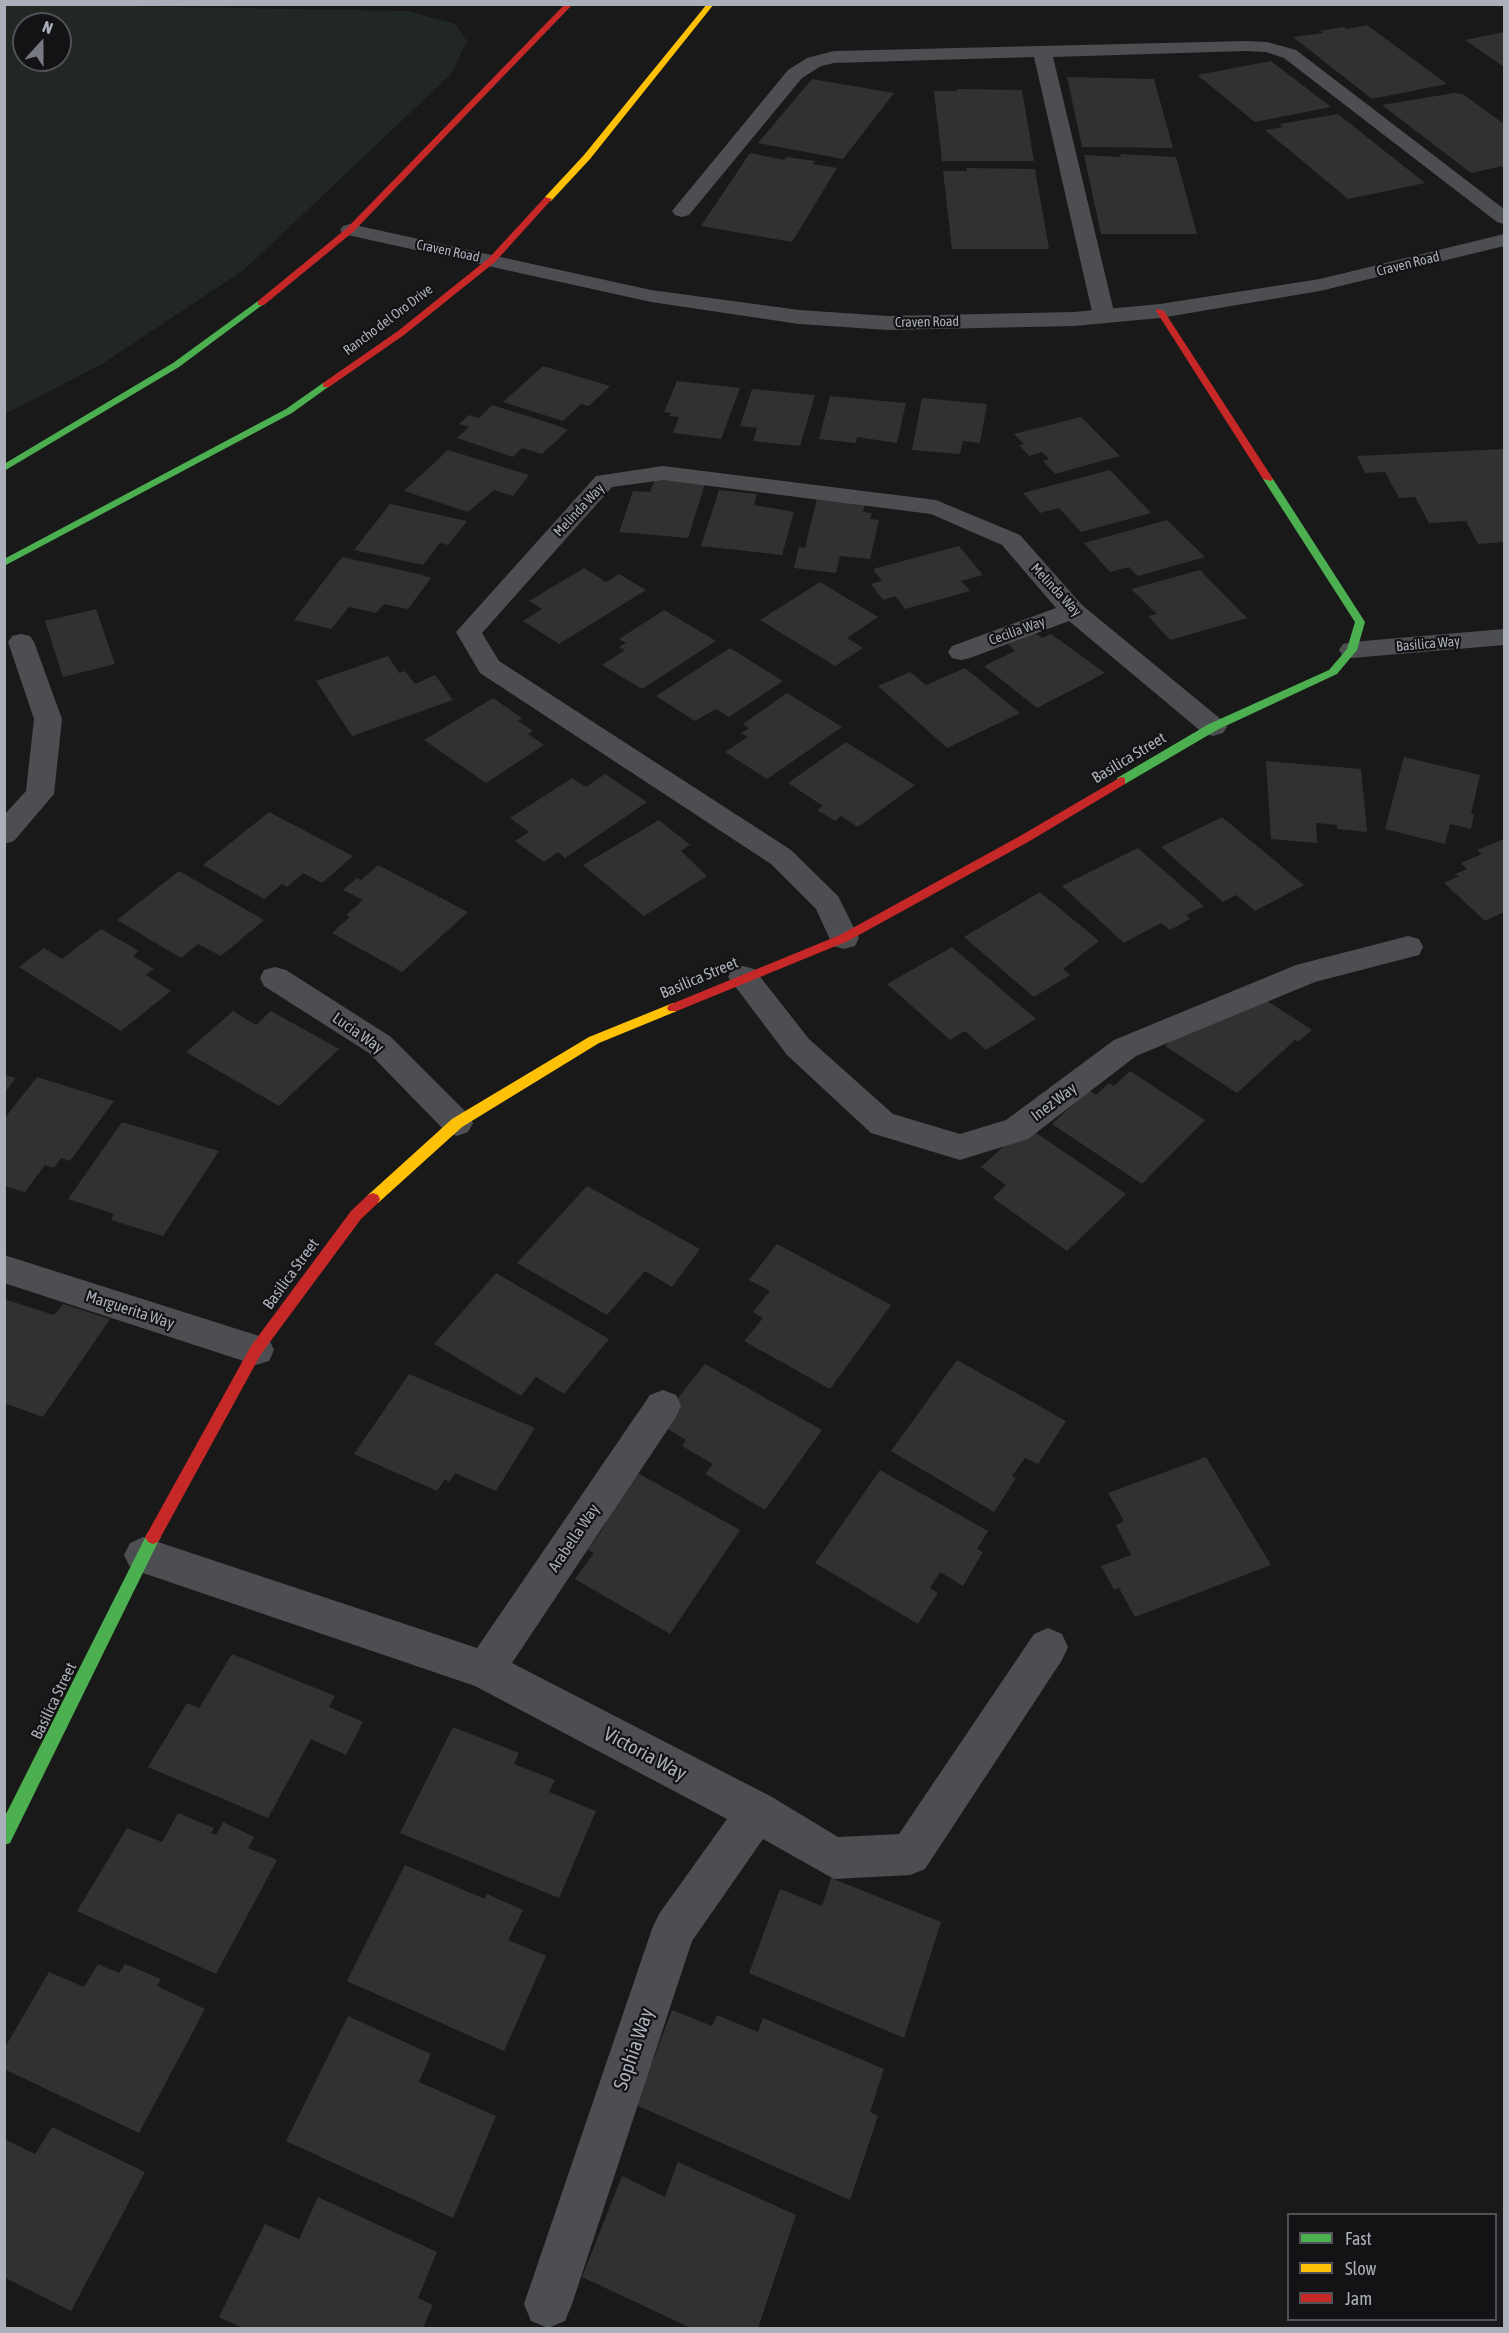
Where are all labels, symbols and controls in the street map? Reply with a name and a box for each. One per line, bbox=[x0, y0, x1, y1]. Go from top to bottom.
north arrow bbox=[12, 12, 72, 72]
text: N bbox=[40, 17, 55, 37]
street label: Craven Road bbox=[415, 236, 481, 266]
street label: Craven Road bbox=[1375, 248, 1441, 280]
street label: Rancho del Oro Drive bbox=[340, 281, 436, 359]
street label: Craven Road bbox=[895, 313, 959, 331]
street label: Melinda Way bbox=[550, 480, 608, 540]
street label: Melinda Way bbox=[1027, 560, 1085, 620]
street label: Cecilia Way bbox=[987, 613, 1047, 649]
street label: Basilica Way bbox=[1395, 633, 1461, 655]
street label: Basilica Street bbox=[1089, 728, 1169, 788]
street label: Basilica Street bbox=[657, 953, 741, 1003]
street label: Lucia Way bbox=[329, 1008, 387, 1058]
street label: Inez Way bbox=[1027, 1079, 1081, 1125]
street label: Basilica Street bbox=[259, 1235, 323, 1313]
street label: Marguerita Way bbox=[83, 1287, 177, 1333]
street label: Arabella Way bbox=[544, 1500, 604, 1576]
street label: Basilica Street bbox=[27, 1660, 81, 1742]
street label: Victoria Way bbox=[599, 1722, 691, 1786]
street label: Sophia Way bbox=[609, 2005, 659, 2093]
legend bbox=[1287, 2213, 1497, 2321]
text: Fast bbox=[1345, 2228, 1372, 2249]
text: Slow bbox=[1345, 2258, 1376, 2279]
text: Jam bbox=[1345, 2288, 1372, 2309]

